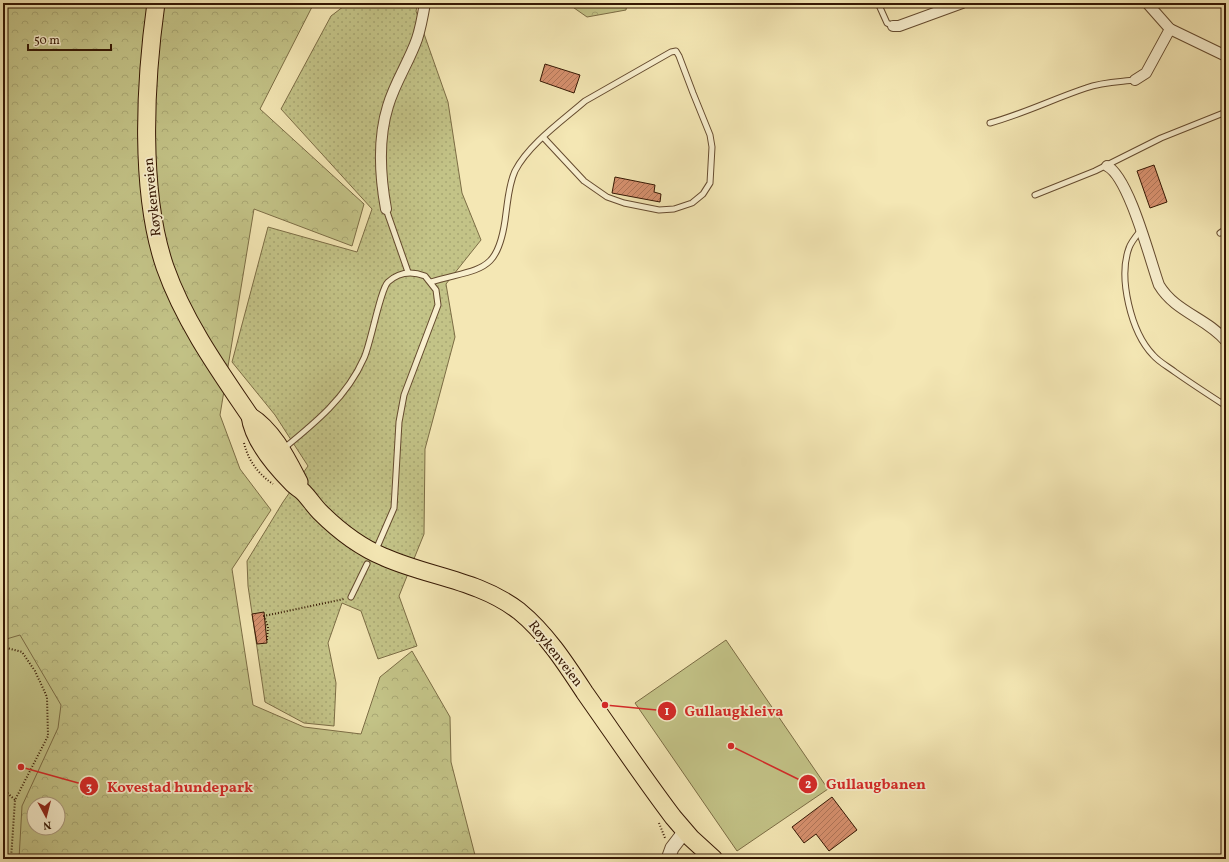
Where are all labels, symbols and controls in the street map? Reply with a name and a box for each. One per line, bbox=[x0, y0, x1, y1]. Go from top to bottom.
scale bar bbox=[28, 26, 111, 52]
text: 50 m bbox=[34, 33, 60, 49]
street label: Røykenveien bbox=[139, 157, 167, 237]
street label: Røykenveien bbox=[523, 617, 587, 691]
callout: Gullaugkleiva bbox=[657, 697, 792, 724]
text: Gullaugkleiva bbox=[684, 702, 784, 723]
text: 1 bbox=[665, 704, 670, 720]
callout: Gullaugbanen bbox=[798, 771, 934, 798]
callout: Kovestad hundepark bbox=[79, 773, 261, 800]
text: Gullaugbanen bbox=[826, 775, 926, 796]
text: 2 bbox=[805, 777, 811, 793]
text: Kovestad hundepark bbox=[107, 778, 253, 799]
text: 3 bbox=[86, 780, 92, 796]
north arrow bbox=[26, 796, 66, 836]
text: N bbox=[42, 817, 52, 832]

